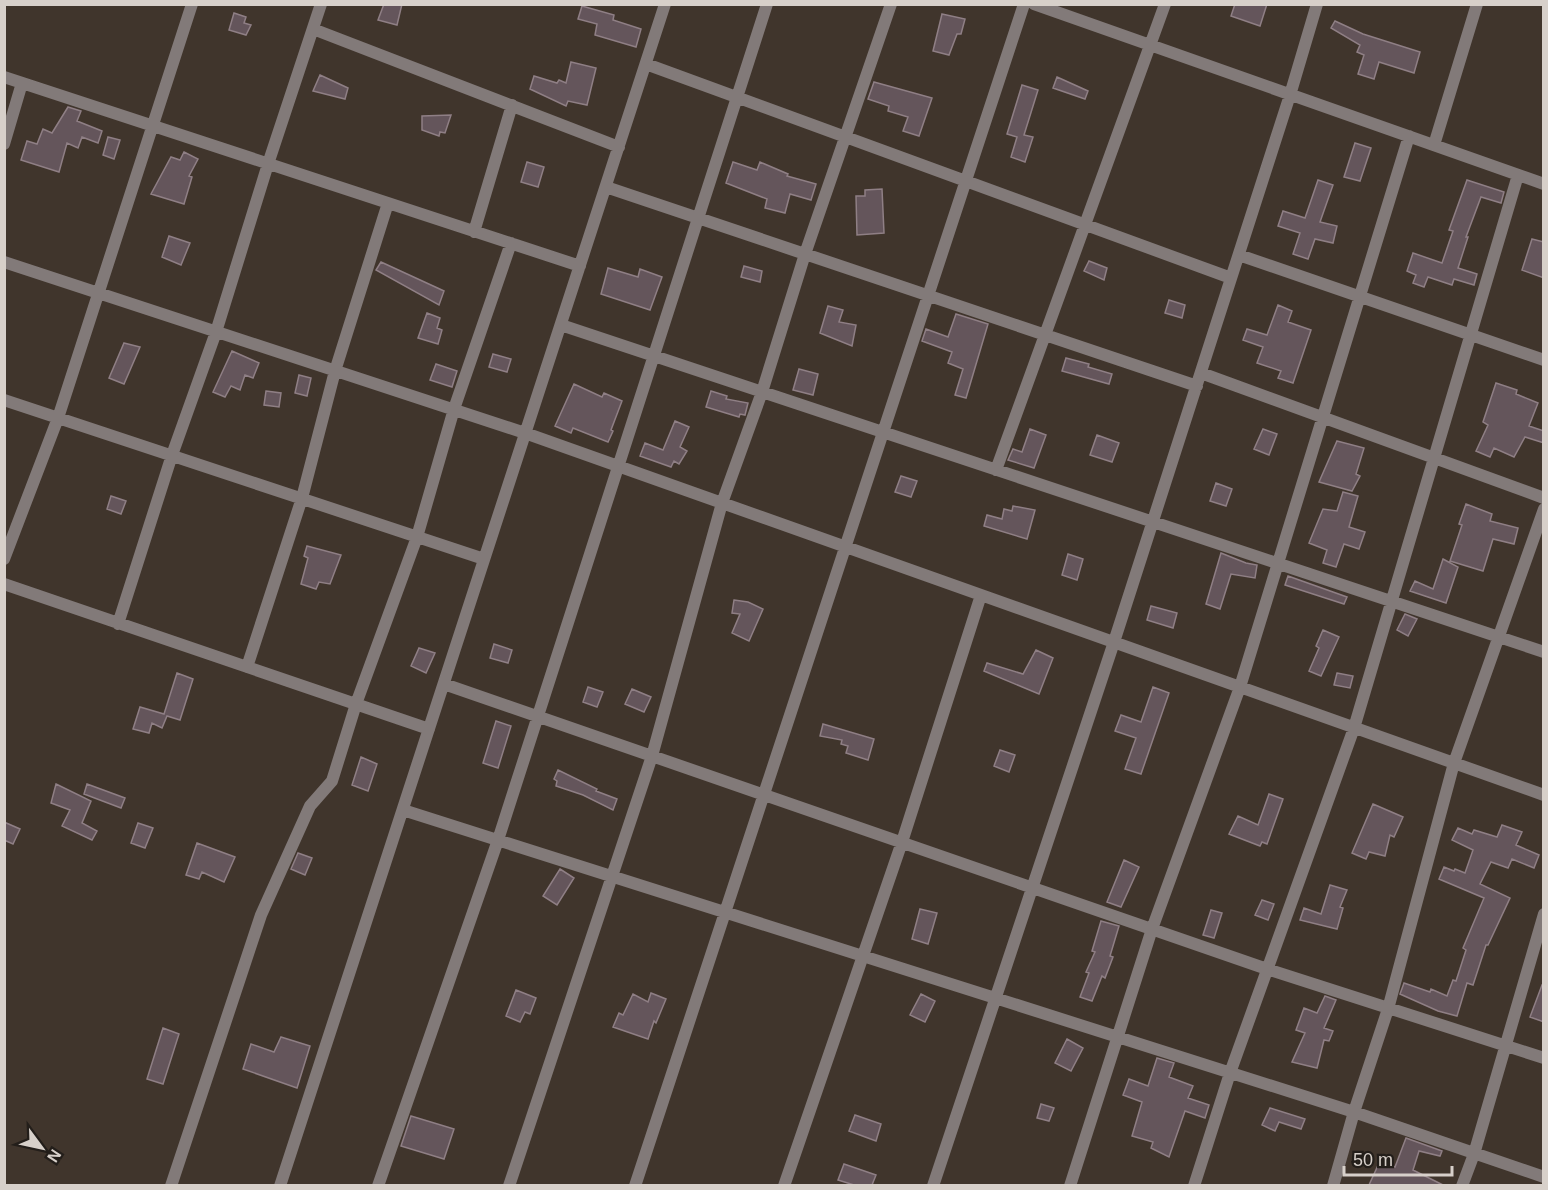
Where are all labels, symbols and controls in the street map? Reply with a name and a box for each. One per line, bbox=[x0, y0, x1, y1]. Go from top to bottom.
north arrow bbox=[12, 1118, 72, 1178]
scale bar bbox=[1344, 1139, 1452, 1177]
text: N bbox=[44, 1146, 64, 1165]
text: 50 m bbox=[1353, 1150, 1393, 1170]

